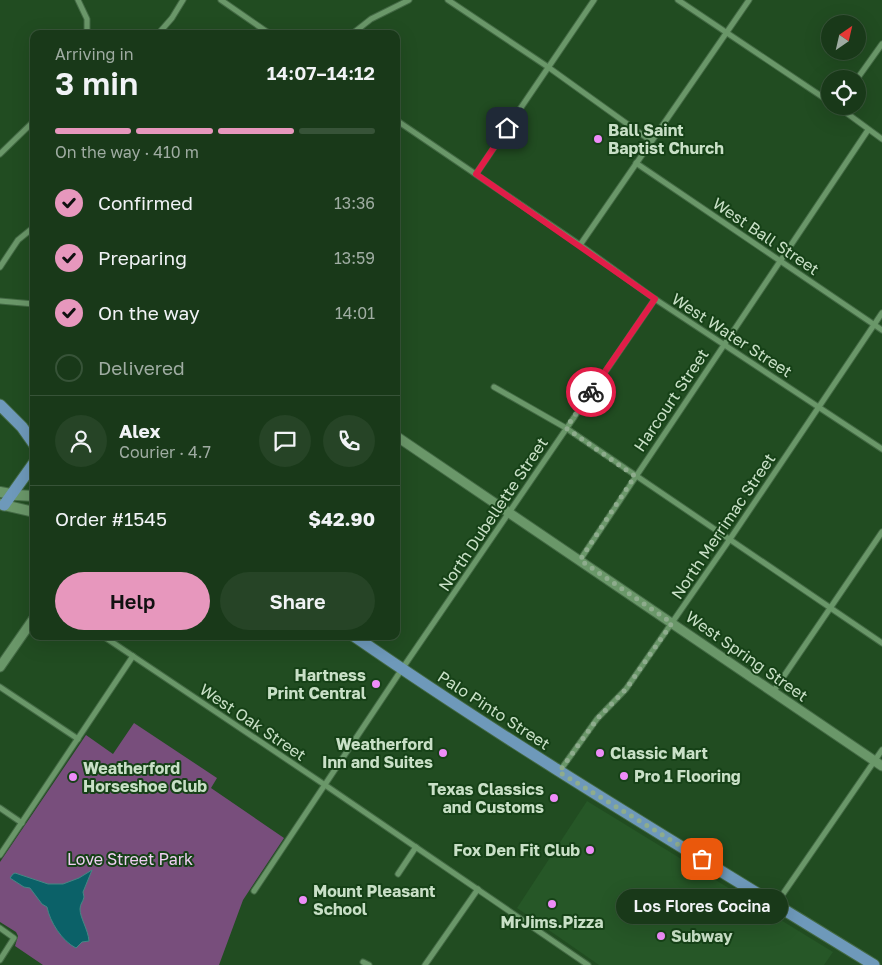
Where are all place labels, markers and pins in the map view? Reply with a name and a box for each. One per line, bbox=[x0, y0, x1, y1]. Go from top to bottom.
pin bbox=[486, 107, 528, 149]
place label: Ball Saint Baptist Church bbox=[608, 120, 724, 158]
marker: Ball Saint Baptist Church bbox=[592, 133, 604, 145]
place label: Hartness Print Central bbox=[267, 665, 367, 703]
marker: Hartness Print Central bbox=[370, 678, 382, 690]
place label: Weatherford Inn and Suites bbox=[322, 734, 433, 772]
place label: Classic Mart bbox=[610, 743, 708, 763]
marker: Weatherford Inn and Suites bbox=[437, 747, 449, 759]
marker: Classic Mart bbox=[594, 747, 606, 759]
place label: Weatherford Horseshoe Club bbox=[83, 758, 207, 796]
place label: Pro 1 Flooring bbox=[634, 766, 741, 786]
marker: Pro 1 Flooring bbox=[618, 770, 630, 782]
marker: Weatherford Horseshoe Club bbox=[67, 771, 79, 783]
place label: Texas Classics and Customs bbox=[428, 779, 544, 817]
marker: Texas Classics and Customs bbox=[548, 792, 560, 804]
pin bbox=[681, 838, 723, 880]
place label: Fox Den Fit Club bbox=[453, 840, 580, 860]
marker: Fox Den Fit Club bbox=[584, 844, 596, 856]
place label: Mount Pleasant School bbox=[313, 881, 435, 919]
callout: Los Flores Cocina bbox=[616, 889, 788, 924]
marker: Mount Pleasant School bbox=[297, 894, 309, 906]
marker: MrJims.Pizza bbox=[546, 898, 558, 910]
place label: MrJims.Pizza bbox=[501, 912, 603, 932]
place label: Subway bbox=[671, 926, 733, 946]
marker: Subway bbox=[655, 930, 667, 942]

